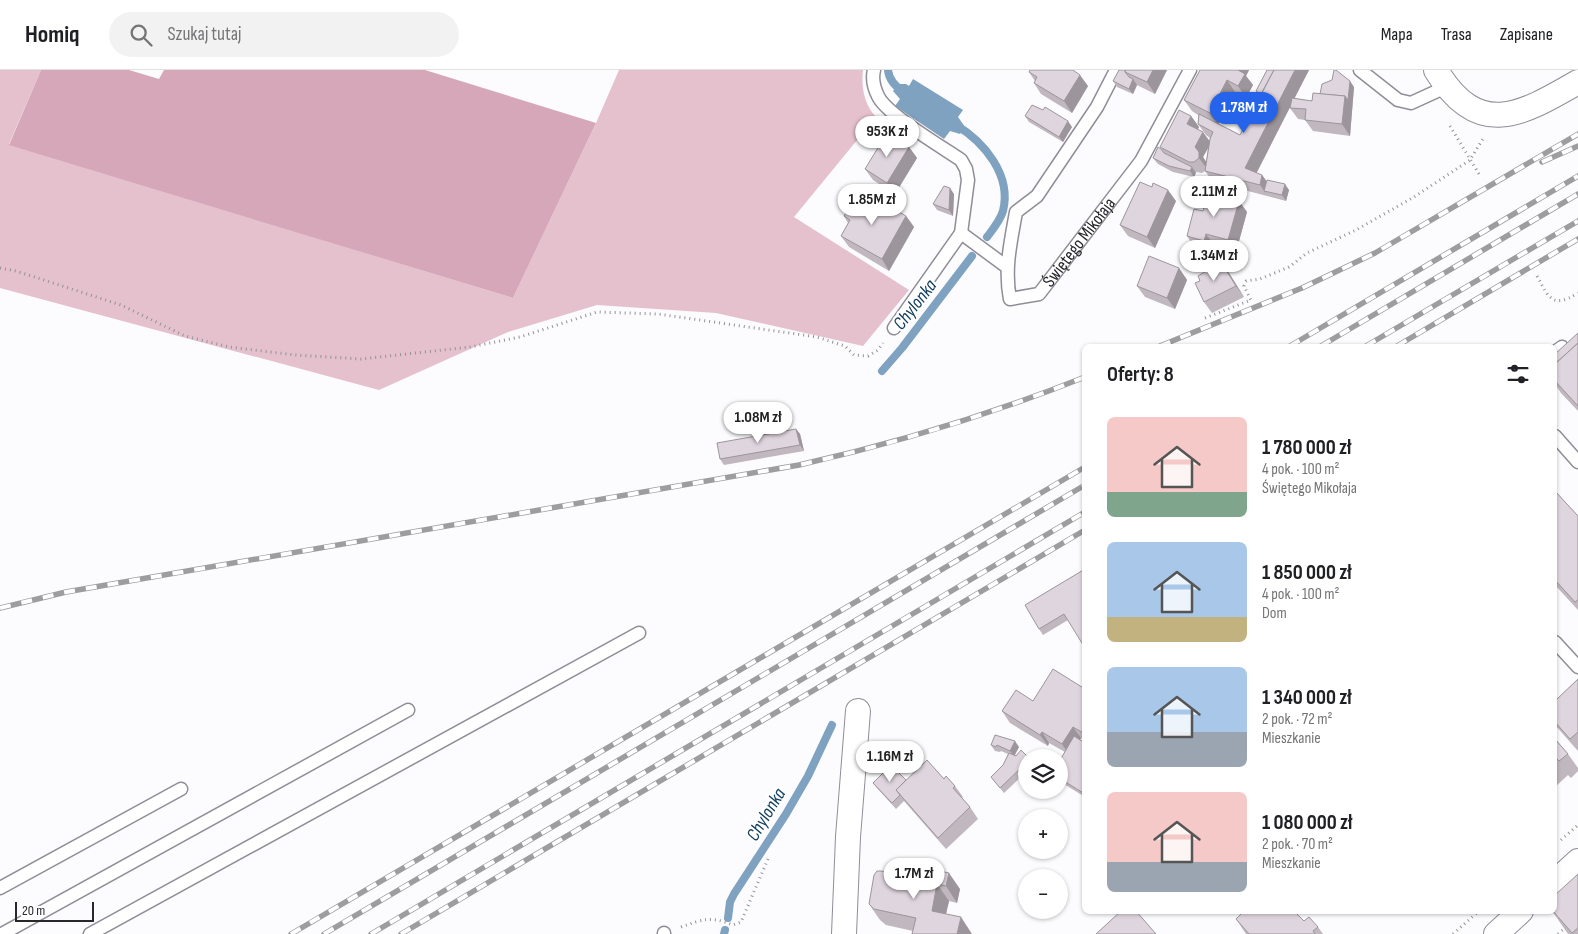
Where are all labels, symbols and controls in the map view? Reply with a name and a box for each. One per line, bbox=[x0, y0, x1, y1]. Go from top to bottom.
search box bbox=[109, 12, 459, 57]
text: Homiq bbox=[25, 20, 79, 49]
icon: search bbox=[127, 21, 155, 49]
text: Szukaj tutaj bbox=[167, 23, 241, 46]
text: Mapa bbox=[1381, 24, 1413, 45]
text: Trasa bbox=[1441, 24, 1472, 45]
text: Zapisane bbox=[1500, 24, 1553, 45]
pin: 1.78M zł bbox=[1192, 92, 1296, 134]
text: 1.78M zł bbox=[1221, 98, 1267, 117]
pin: 953K zł bbox=[841, 116, 933, 158]
text: 953K zł bbox=[866, 122, 908, 141]
pin: 2.11M zł bbox=[1162, 176, 1266, 218]
text: 2.11M zł bbox=[1191, 182, 1237, 201]
pin: 1.85M zł bbox=[820, 184, 924, 226]
text: 1.85M zł bbox=[849, 190, 895, 209]
street label: Świętego Mikołaja bbox=[1038, 193, 1120, 291]
pin: 1.34M zł bbox=[1162, 240, 1266, 282]
text: 1.34M zł bbox=[1191, 246, 1238, 265]
water label: Chylonka bbox=[888, 275, 942, 335]
icon: filters bbox=[1504, 360, 1532, 388]
text: Oferty: 8 bbox=[1107, 362, 1174, 387]
pin: 1.08M zł bbox=[706, 402, 810, 444]
text: 1.08M zł bbox=[734, 408, 782, 427]
text: 1 780 000 zł bbox=[1262, 435, 1351, 460]
icon: home bbox=[1147, 437, 1207, 497]
text: 4 pok. · 100 m² bbox=[1262, 460, 1340, 479]
text: Świętego Mikołaja bbox=[1262, 479, 1357, 498]
text: 1 850 000 zł bbox=[1262, 560, 1352, 585]
icon: home bbox=[1147, 562, 1207, 622]
text: 4 pok. · 100 m² bbox=[1262, 585, 1340, 604]
text: Dom bbox=[1262, 604, 1287, 623]
text: 1 340 000 zł bbox=[1262, 685, 1352, 710]
icon: home bbox=[1147, 687, 1207, 747]
text: 2 pok. · 72 m² bbox=[1262, 710, 1333, 729]
text: Mieszkanie bbox=[1262, 729, 1321, 748]
pin: 1.16M zł bbox=[838, 740, 942, 783]
text: 1.16M zł bbox=[867, 747, 913, 766]
map controls bbox=[1018, 749, 1068, 919]
button: layers bbox=[1018, 749, 1068, 799]
water label: Chylonka bbox=[742, 784, 791, 845]
button: + bbox=[1018, 809, 1068, 859]
text: 1 080 000 zł bbox=[1262, 810, 1352, 835]
icon: home bbox=[1147, 812, 1207, 872]
text: 2 pok. · 70 m² bbox=[1262, 835, 1333, 854]
text: Mieszkanie bbox=[1262, 854, 1321, 873]
pin: 1.7M zł bbox=[868, 858, 960, 900]
text: 1.7M zł bbox=[895, 864, 933, 883]
button: − bbox=[1018, 869, 1068, 919]
scale bar bbox=[15, 899, 94, 922]
text: 20 m bbox=[22, 902, 45, 919]

